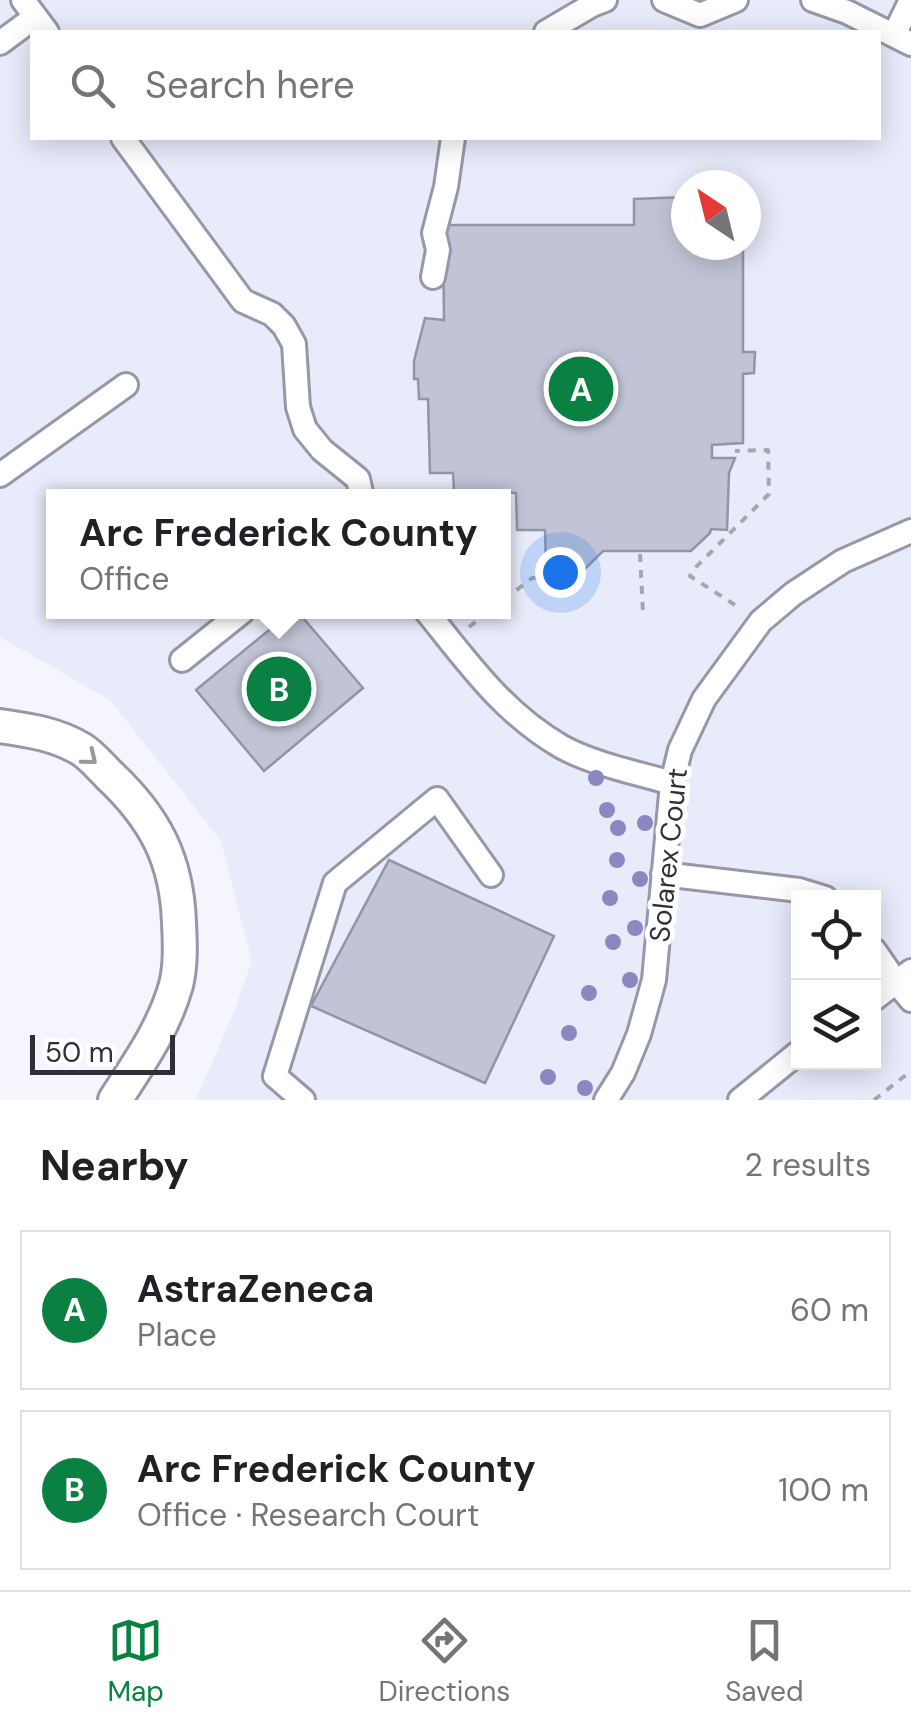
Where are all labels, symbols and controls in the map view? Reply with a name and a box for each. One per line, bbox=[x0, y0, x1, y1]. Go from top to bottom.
search box bbox=[30, 30, 881, 140]
icon: search bbox=[65, 58, 120, 113]
text: Search here bbox=[145, 60, 355, 110]
north arrow bbox=[671, 170, 761, 260]
pin: A bbox=[548, 352, 614, 426]
popup bbox=[46, 489, 511, 619]
text: Arc Frederick County bbox=[79, 508, 478, 558]
your location bbox=[535, 547, 586, 598]
text: Office bbox=[79, 558, 169, 600]
pin: B bbox=[246, 652, 312, 726]
one-way arrow bbox=[78, 746, 96, 764]
street label: Solarex Court bbox=[641, 766, 696, 944]
map controls bbox=[791, 890, 881, 1070]
button: locate bbox=[791, 890, 881, 980]
button: layers bbox=[791, 980, 881, 1070]
scale bar bbox=[30, 1030, 175, 1074]
text: 50 m bbox=[45, 1034, 114, 1071]
text: Nearby bbox=[40, 1138, 189, 1193]
text: 2 results bbox=[745, 1144, 871, 1186]
text: AstraZeneca bbox=[137, 1264, 374, 1314]
text: A bbox=[63, 1289, 86, 1331]
text: 60 m bbox=[790, 1289, 869, 1331]
text: Place bbox=[137, 1314, 217, 1356]
text: Arc Frederick County bbox=[137, 1444, 536, 1494]
text: B bbox=[64, 1469, 85, 1511]
text: 100 m bbox=[778, 1469, 869, 1511]
text: Office · Research Court bbox=[137, 1494, 479, 1536]
tab: Map bbox=[107, 1613, 164, 1710]
tab: Directions bbox=[379, 1613, 510, 1710]
tab: Saved bbox=[725, 1613, 804, 1710]

